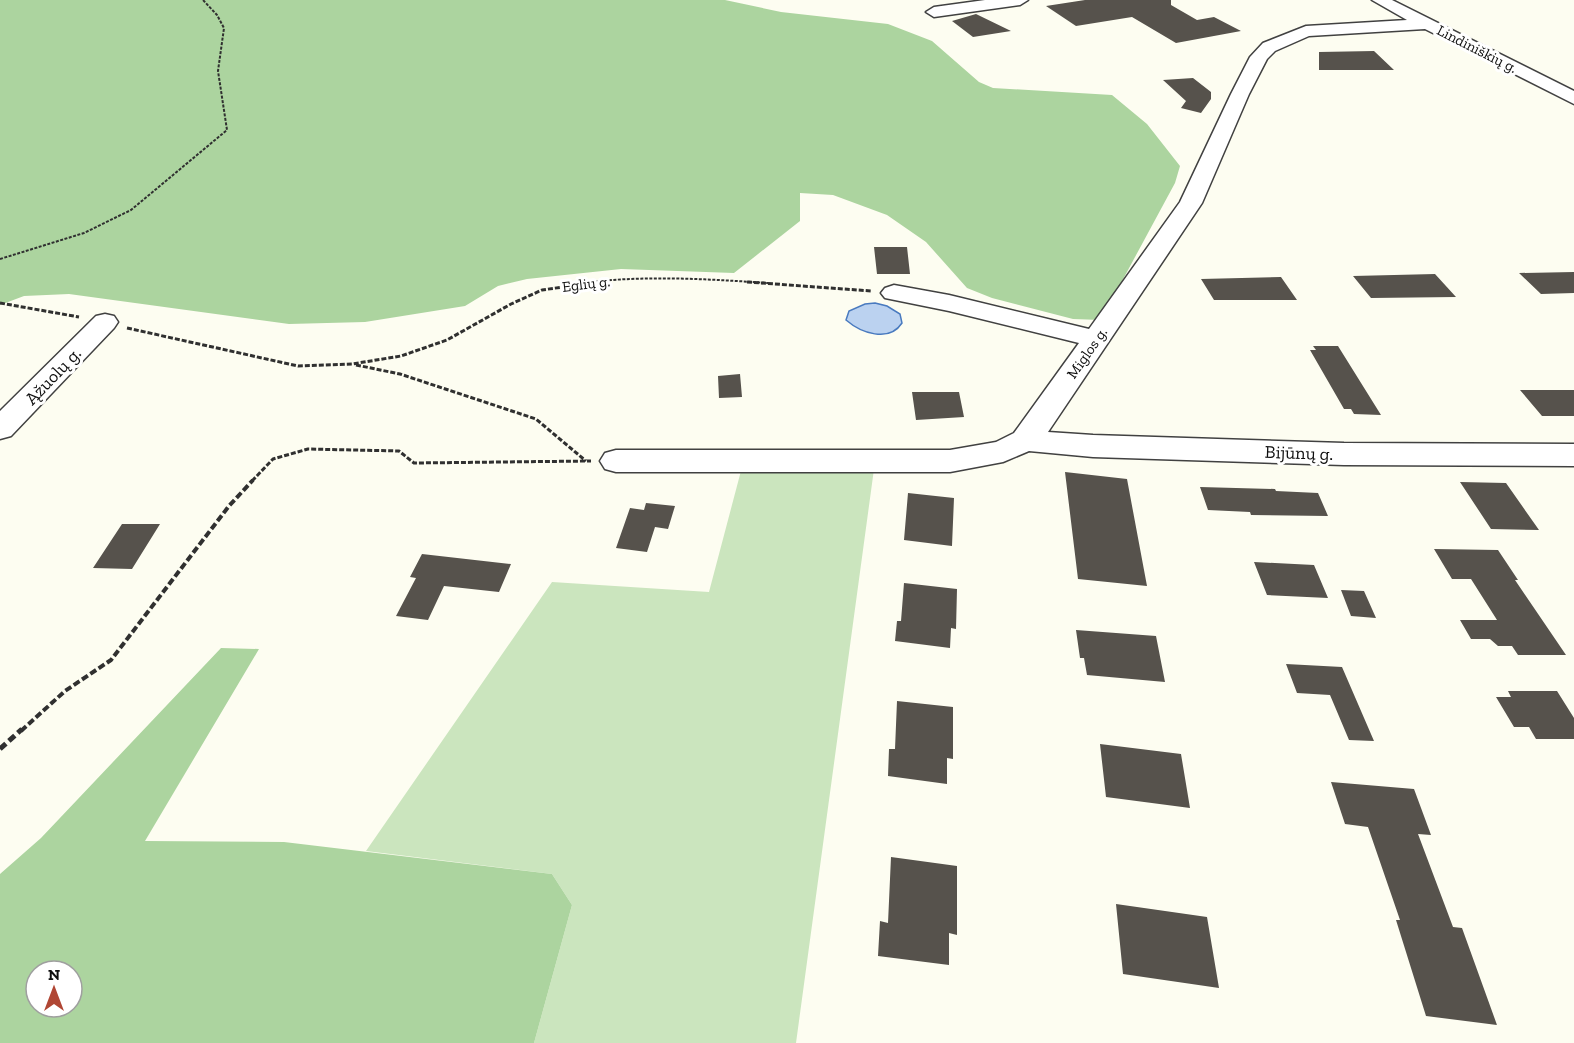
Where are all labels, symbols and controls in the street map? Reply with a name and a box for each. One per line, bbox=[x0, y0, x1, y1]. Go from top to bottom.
street label: Lindiniškių g. bbox=[1434, 21, 1520, 77]
street label: Eglių g. bbox=[561, 272, 611, 296]
street label: Miglos g. bbox=[1063, 324, 1111, 382]
street label: Ąžuolų g. bbox=[20, 343, 86, 409]
street label: Bijūnų g. bbox=[1264, 441, 1334, 465]
north arrow bbox=[24, 959, 84, 1019]
text: N bbox=[48, 965, 60, 984]

